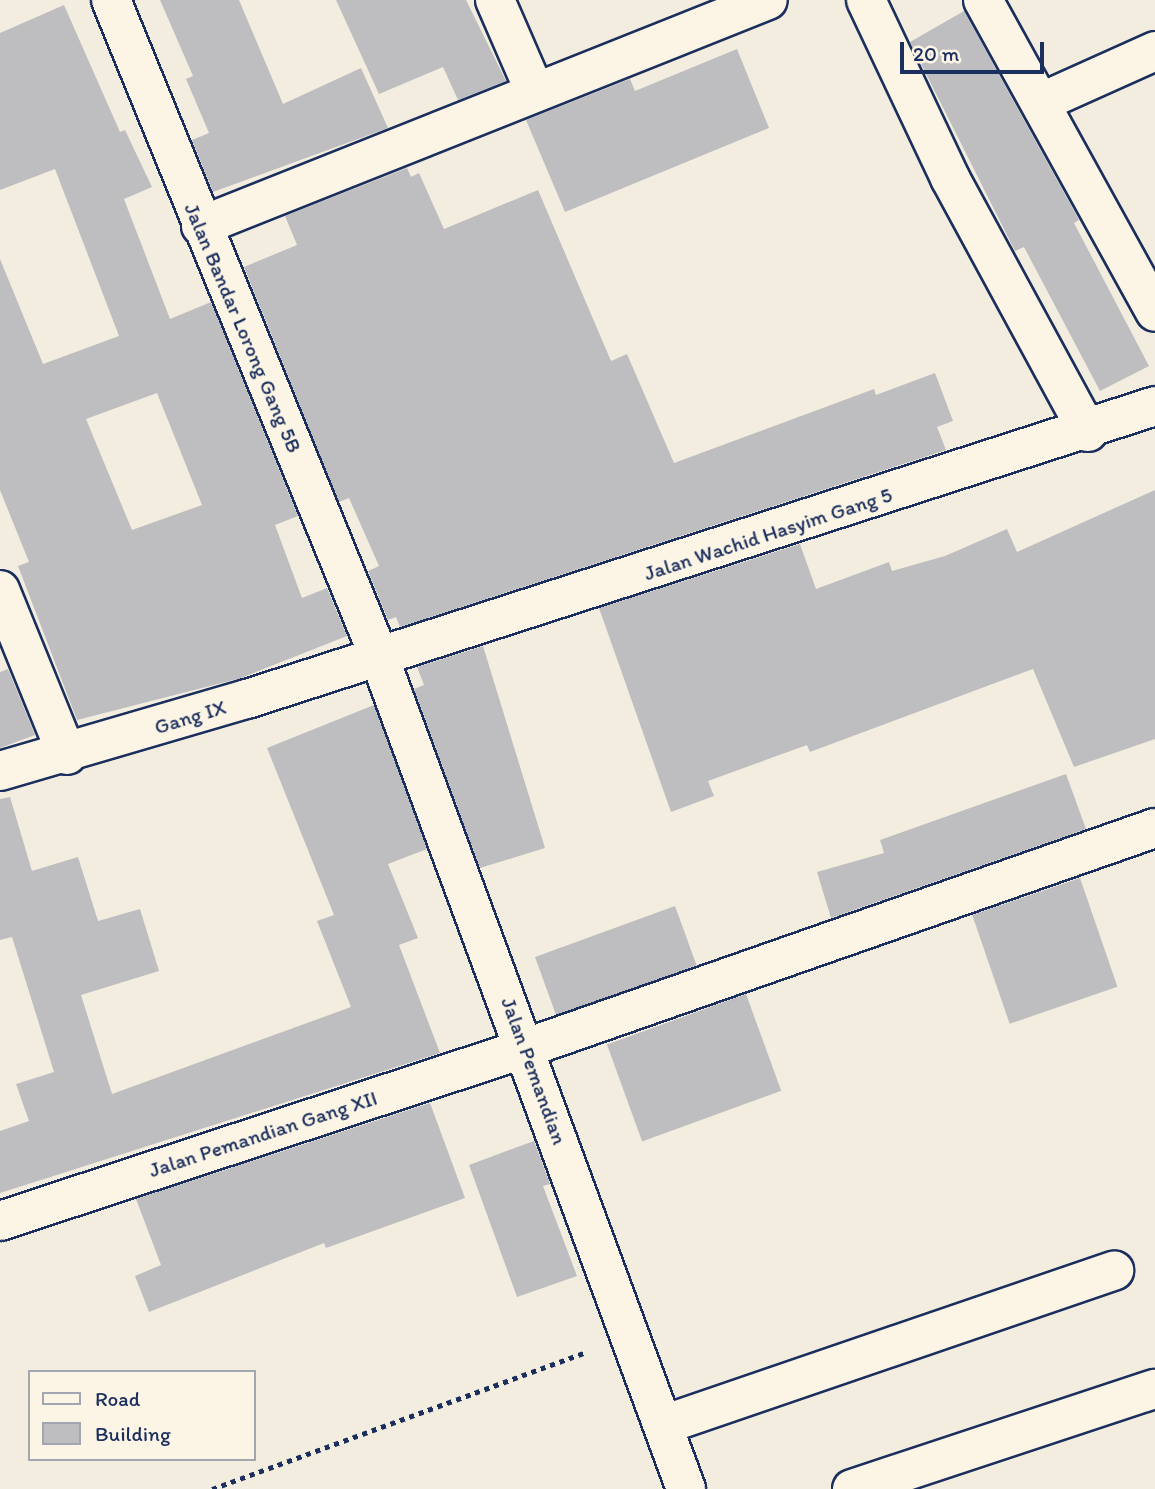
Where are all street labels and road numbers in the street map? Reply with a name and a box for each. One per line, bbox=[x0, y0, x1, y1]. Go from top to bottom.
street label: Jalan Bandar Lorong Gang 5B bbox=[179, 200, 307, 456]
street label: Jalan Wachid Hasyim Gang 5 bbox=[641, 482, 895, 586]
street label: Gang IX bbox=[151, 694, 229, 740]
street label: Jalan Pemandian bbox=[496, 995, 572, 1147]
street label: Jalan Pemandian Gang XII bbox=[146, 1085, 380, 1183]

